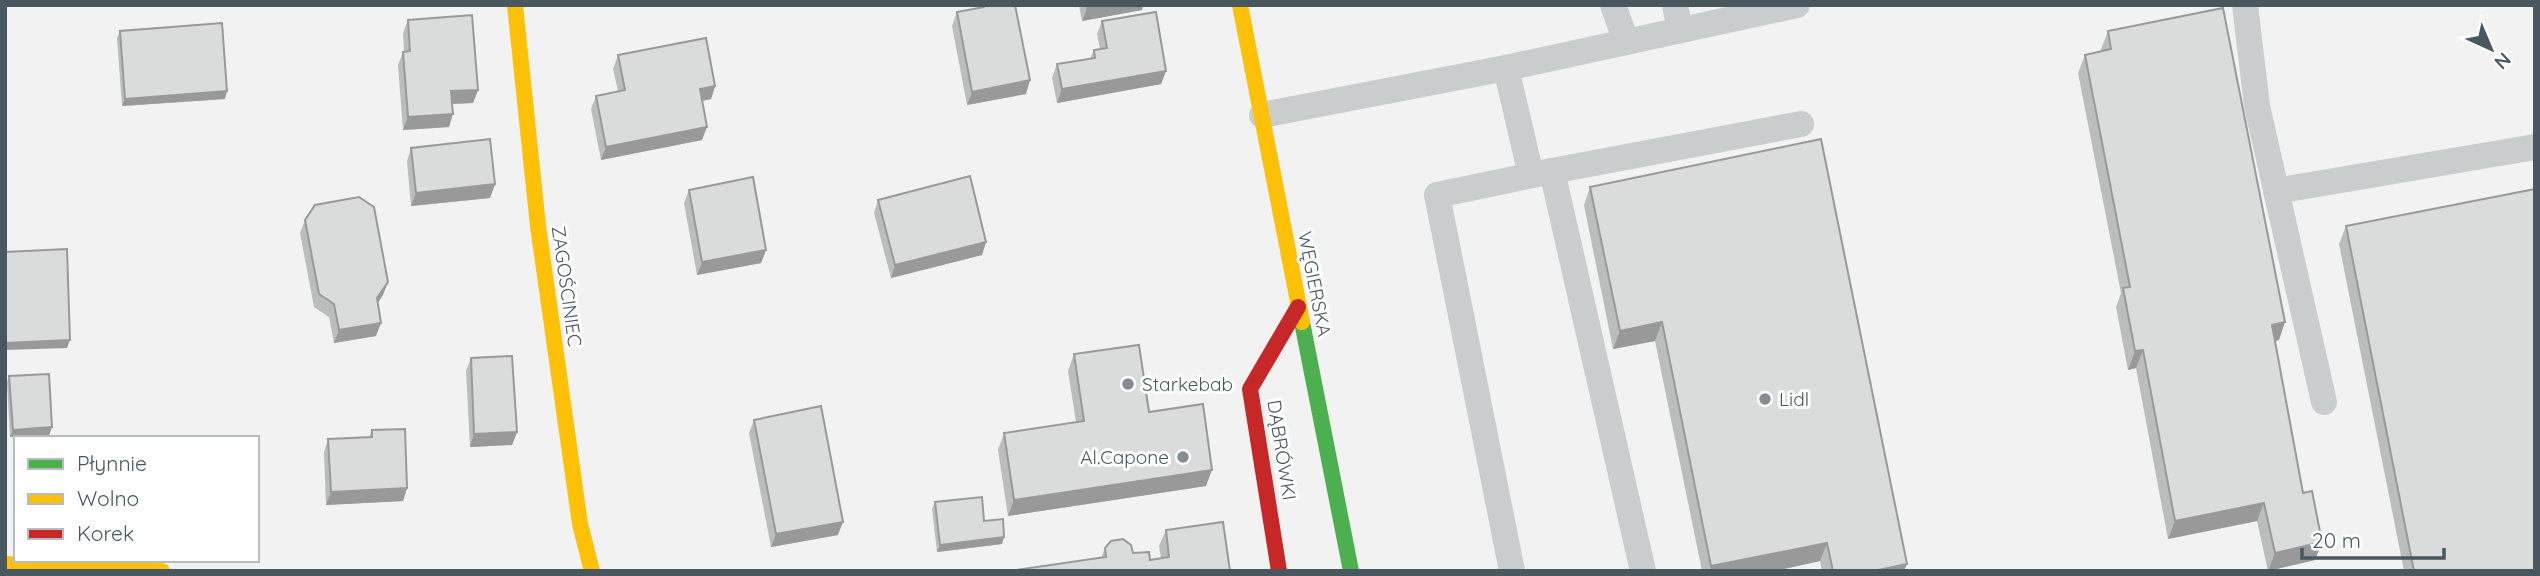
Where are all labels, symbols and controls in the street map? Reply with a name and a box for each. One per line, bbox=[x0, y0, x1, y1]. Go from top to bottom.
north arrow bbox=[2456, 14, 2526, 84]
text: N bbox=[2489, 48, 2516, 75]
street label: ZAGOŚCINIEC bbox=[547, 224, 587, 348]
street label: WĘGIERSKA bbox=[1293, 229, 1337, 339]
place label: Starkebab bbox=[1142, 372, 1233, 396]
marker: Starkebab bbox=[1120, 376, 1136, 392]
place label: Lidl bbox=[1779, 387, 1809, 411]
marker: Lidl bbox=[1757, 391, 1773, 407]
street label: DĄBRÓWKI bbox=[1262, 398, 1302, 502]
legend bbox=[14, 436, 259, 562]
place label: Al.Capone bbox=[1080, 445, 1169, 469]
marker: Al.Capone bbox=[1175, 449, 1191, 465]
text: Płynnie bbox=[77, 450, 147, 476]
text: Wolno bbox=[77, 485, 139, 511]
scale bar bbox=[2302, 516, 2444, 560]
text: Korek bbox=[77, 520, 134, 546]
text: 20 m bbox=[2312, 527, 2361, 553]

